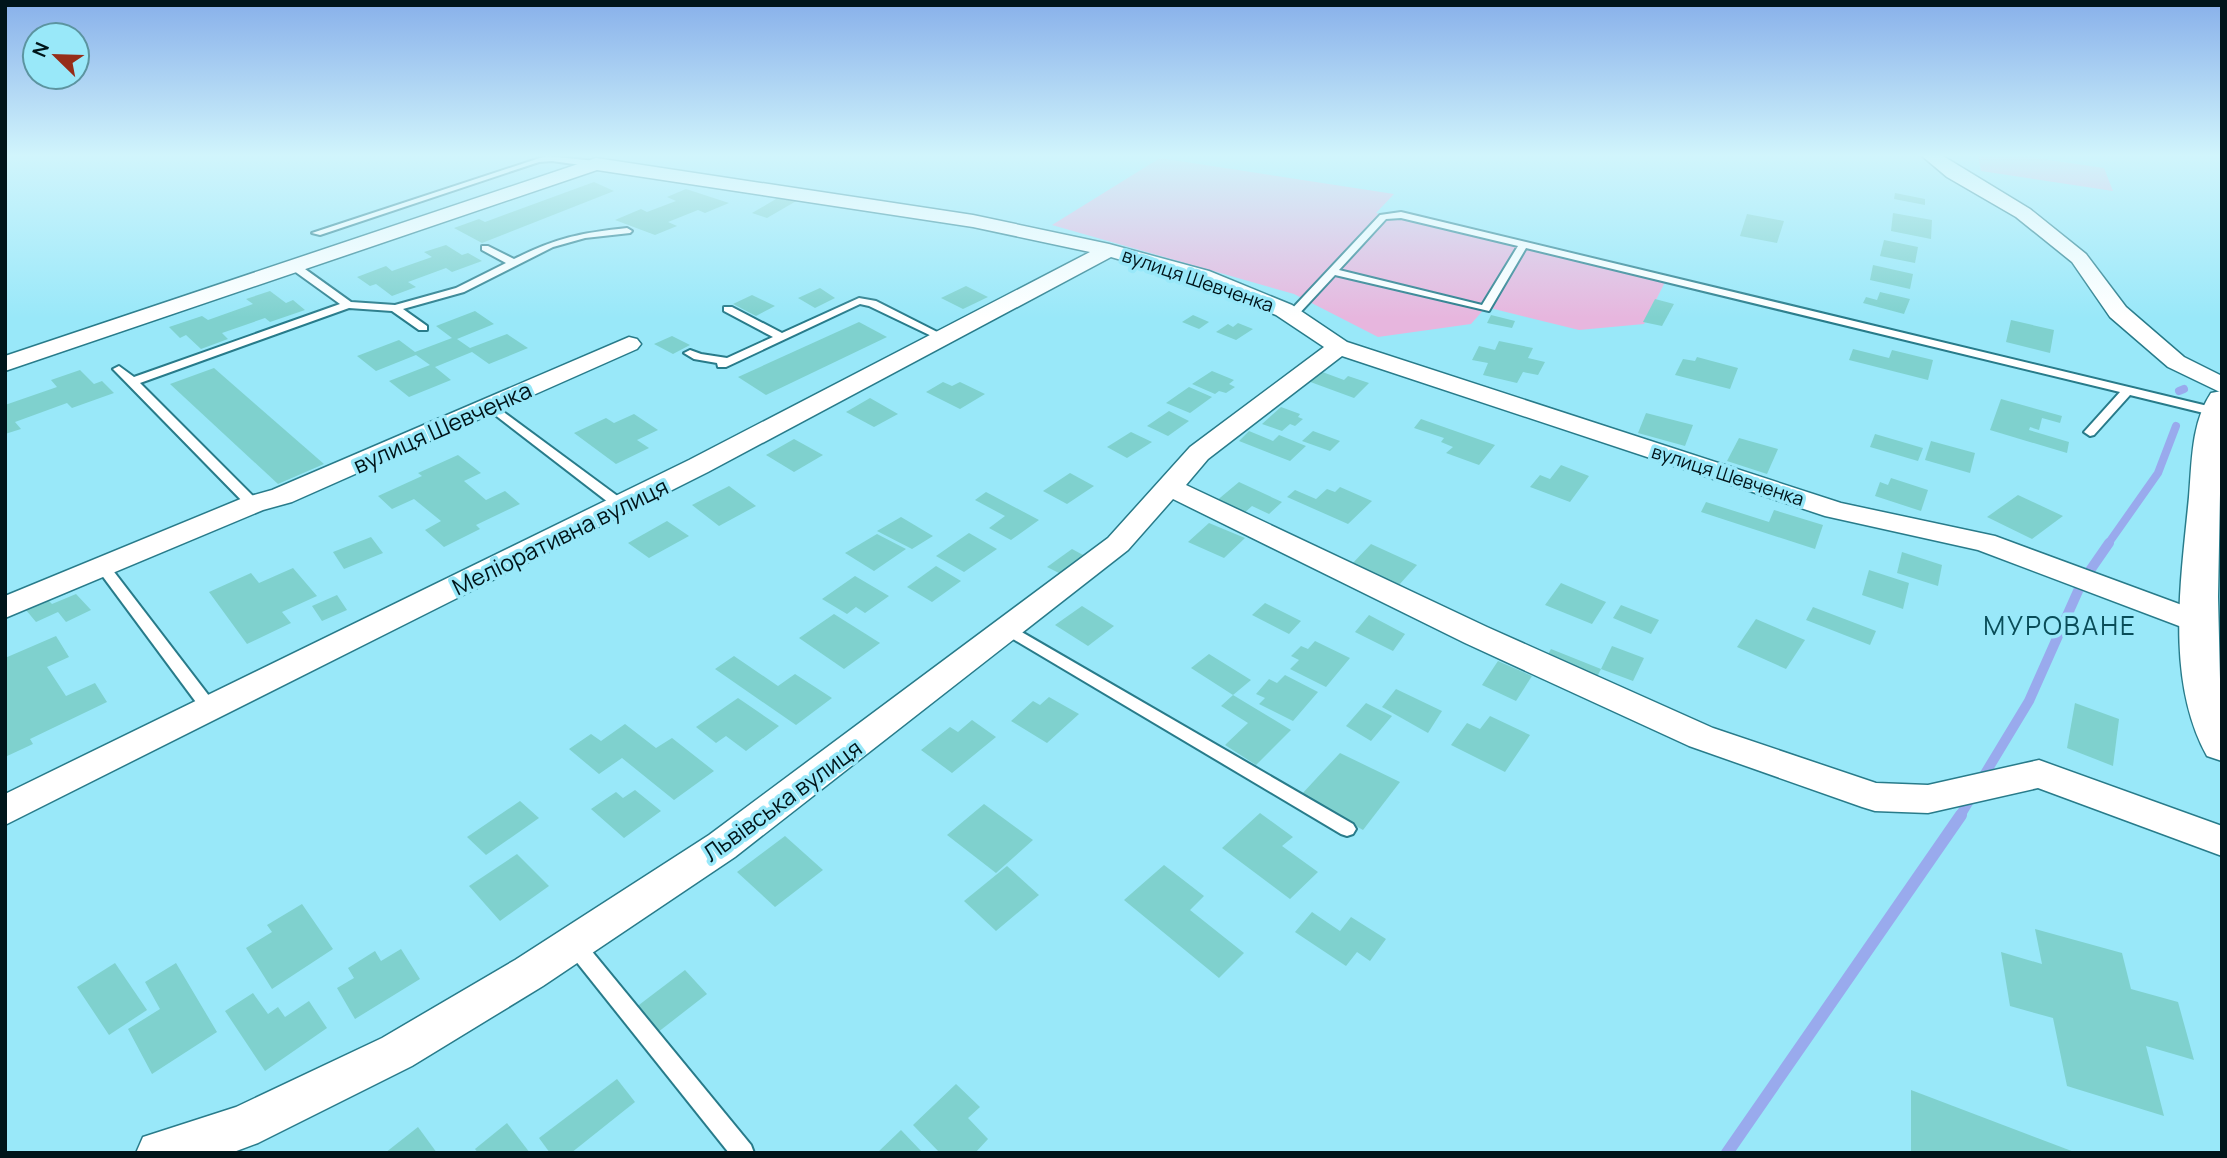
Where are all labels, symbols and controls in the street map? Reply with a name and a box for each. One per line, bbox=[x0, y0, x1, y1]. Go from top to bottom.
north arrow bbox=[21, 21, 91, 91]
text: N bbox=[26, 38, 55, 61]
street label: вулиця Шевченка bbox=[1119, 242, 1277, 318]
street label: вулиця Шевченка bbox=[348, 373, 536, 481]
street label: вулиця Шевченка bbox=[1648, 438, 1808, 512]
street label: Меліоративна вулиця bbox=[447, 470, 673, 602]
district label: МУРОВАНЕ bbox=[1983, 607, 2137, 643]
street label: Львівська вулиця bbox=[696, 731, 868, 869]

